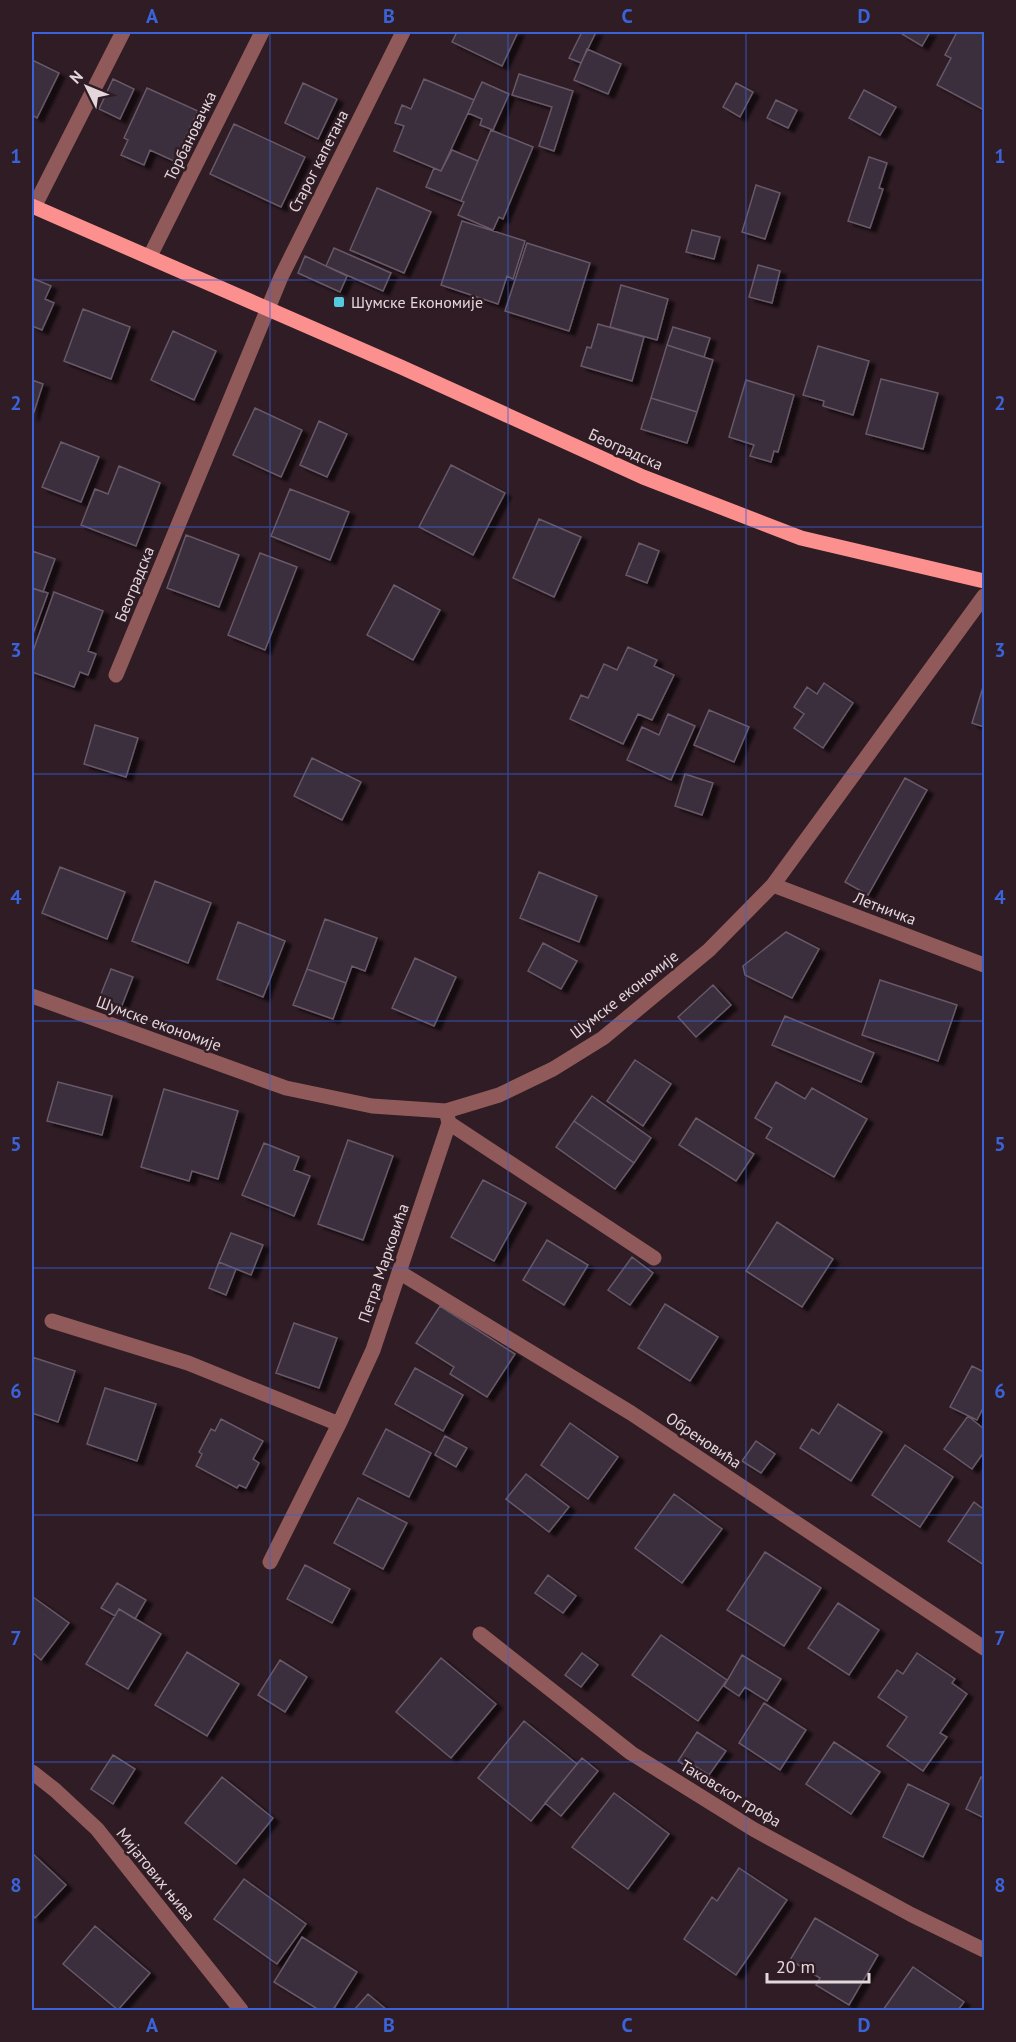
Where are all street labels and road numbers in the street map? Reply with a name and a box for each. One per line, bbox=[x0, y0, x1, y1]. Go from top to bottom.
street label: Торбановачка bbox=[160, 88, 220, 184]
street label: Старог капетана bbox=[284, 106, 352, 216]
street label: Београдска bbox=[586, 424, 666, 474]
street label: Београдска bbox=[110, 543, 158, 625]
street label: Летничка bbox=[850, 887, 919, 929]
street label: Шумске економије bbox=[566, 946, 682, 1042]
street label: Шумске економије bbox=[94, 991, 224, 1055]
street label: Петра Марковића bbox=[353, 1201, 413, 1325]
street label: Обреновића bbox=[662, 1407, 746, 1473]
street label: Таковског грофа bbox=[677, 1755, 785, 1831]
street label: Мијатових њива bbox=[112, 1823, 200, 1925]

